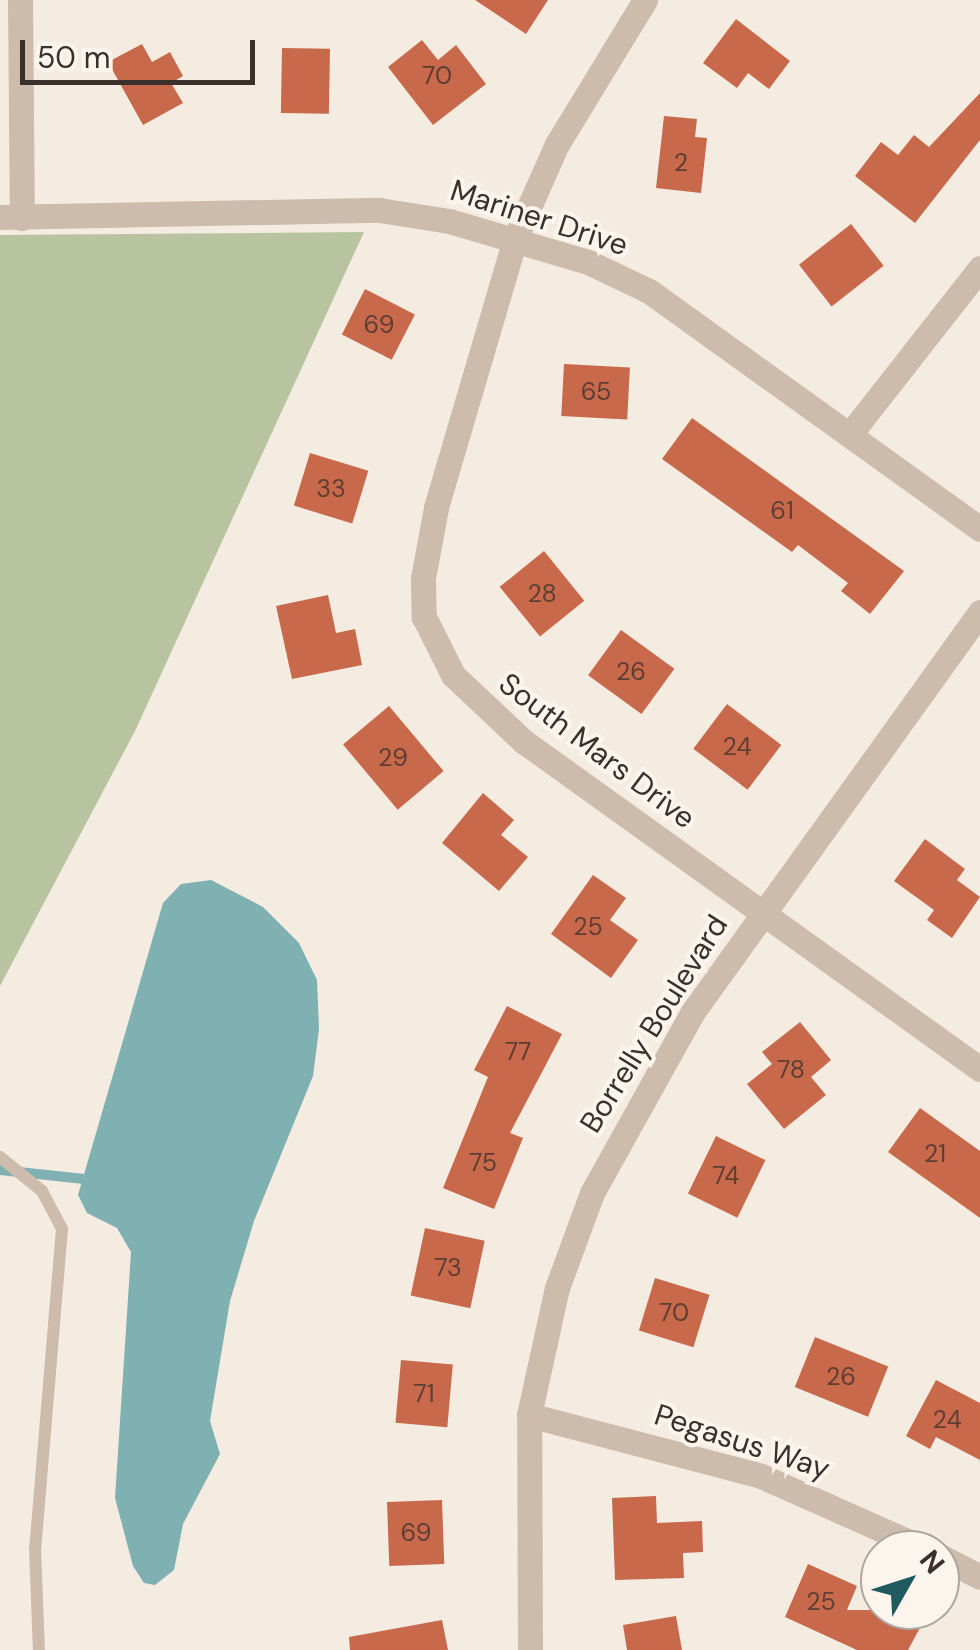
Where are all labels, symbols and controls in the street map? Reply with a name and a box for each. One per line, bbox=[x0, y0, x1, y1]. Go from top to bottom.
scale bar bbox=[25, 20, 260, 82]
text: 50 m bbox=[37, 38, 111, 77]
house number: 70 bbox=[422, 61, 452, 91]
house number: 2 bbox=[674, 148, 688, 178]
street label: Mariner Drive bbox=[446, 172, 632, 264]
house number: 69 bbox=[364, 310, 394, 340]
house number: 65 bbox=[581, 377, 611, 407]
house number: 33 bbox=[316, 474, 346, 504]
house number: 61 bbox=[770, 496, 794, 526]
house number: 28 bbox=[527, 579, 557, 609]
house number: 26 bbox=[616, 657, 646, 687]
street label: South Mars Drive bbox=[492, 666, 702, 836]
house number: 24 bbox=[722, 732, 752, 762]
house number: 29 bbox=[378, 743, 408, 773]
street label: Borrelly Boulevard bbox=[573, 909, 735, 1139]
house number: 25 bbox=[573, 912, 603, 942]
house number: 77 bbox=[505, 1037, 531, 1067]
house number: 78 bbox=[777, 1055, 805, 1085]
house number: 21 bbox=[924, 1139, 946, 1169]
house number: 75 bbox=[469, 1148, 497, 1178]
house number: 74 bbox=[712, 1161, 740, 1191]
house number: 73 bbox=[434, 1253, 462, 1283]
house number: 70 bbox=[659, 1298, 689, 1328]
house number: 26 bbox=[826, 1362, 856, 1392]
house number: 71 bbox=[413, 1379, 435, 1409]
street label: Pegasus Way bbox=[650, 1397, 834, 1487]
house number: 24 bbox=[932, 1405, 962, 1435]
house number: 69 bbox=[401, 1518, 431, 1548]
north arrow bbox=[860, 1530, 960, 1630]
text: N bbox=[911, 1542, 953, 1582]
house number: 25 bbox=[806, 1587, 836, 1617]

